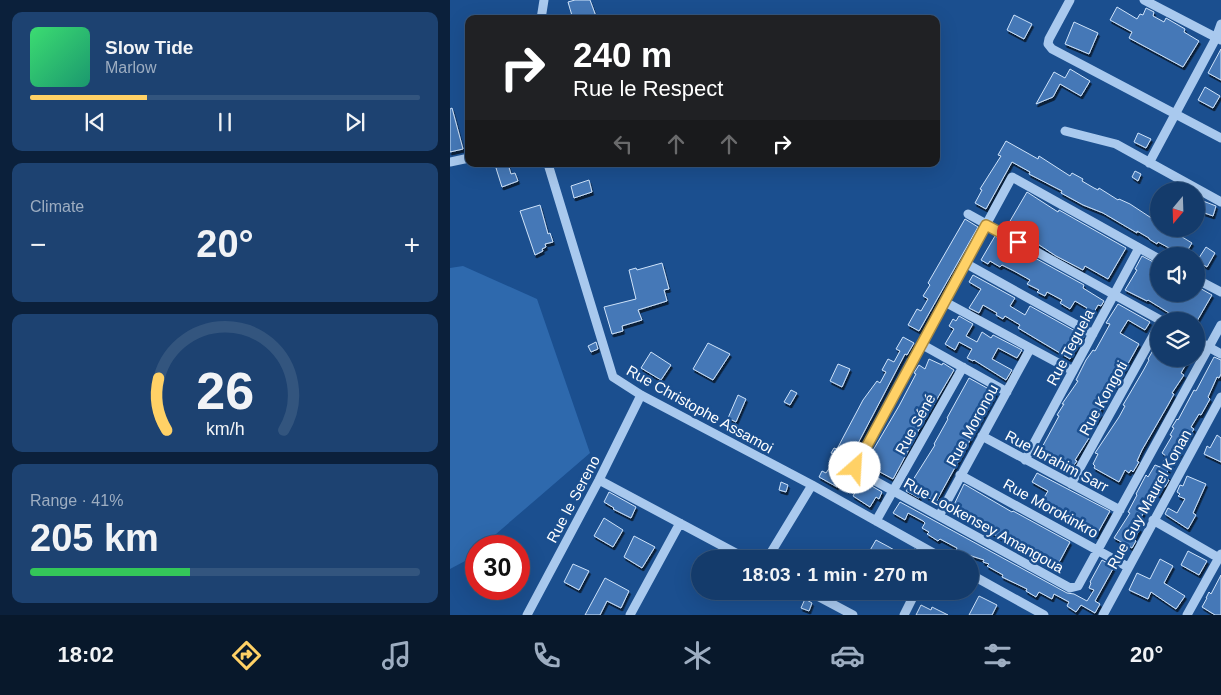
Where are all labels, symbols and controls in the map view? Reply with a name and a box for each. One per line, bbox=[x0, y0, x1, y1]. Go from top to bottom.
icon: right bbox=[490, 35, 555, 100]
text: 240 m bbox=[573, 35, 672, 74]
text: Slow Tide bbox=[105, 37, 193, 58]
text: Marlow bbox=[105, 59, 157, 76]
text: Rue le Respect bbox=[573, 76, 723, 101]
icon: previous bbox=[81, 108, 109, 136]
icon: pause bbox=[211, 108, 239, 136]
icon: next bbox=[341, 108, 369, 136]
icon: left bbox=[609, 130, 637, 158]
icon: ahead bbox=[662, 130, 690, 158]
icon: ahead bbox=[715, 130, 743, 158]
icon: right bbox=[768, 130, 796, 158]
north arrow bbox=[1150, 182, 1205, 238]
map controls bbox=[1150, 182, 1205, 367]
text: Climate bbox=[30, 198, 84, 215]
pin bbox=[997, 221, 1039, 263]
text: 20° bbox=[196, 223, 254, 265]
icon: arrive bbox=[1004, 228, 1032, 256]
text: − bbox=[30, 229, 46, 260]
text: + bbox=[404, 229, 420, 260]
button: sound bbox=[1150, 247, 1205, 302]
street label: Rue Teguela bbox=[1043, 305, 1098, 388]
button: layers bbox=[1150, 312, 1205, 367]
street label: Rue Kongoti bbox=[1076, 358, 1130, 438]
text: 26 bbox=[196, 362, 254, 420]
street label: Rue Christophe Assamoi bbox=[624, 362, 776, 456]
street label: Rue Moronou bbox=[943, 381, 1001, 469]
street label: Rue Séné bbox=[891, 391, 939, 457]
text: km/h bbox=[206, 419, 244, 439]
street label: Rue Guy Maurel Konan bbox=[1104, 426, 1194, 572]
street label: Rue Ibrahim Sarr bbox=[1003, 427, 1111, 495]
position arrow bbox=[828, 441, 880, 493]
street label: Rue le Sereno bbox=[543, 453, 603, 545]
street label: Rue Lookensey Amangoua bbox=[901, 474, 1067, 576]
street label: Rue Morokinkro bbox=[1001, 475, 1101, 541]
text: Range · 41% bbox=[30, 492, 123, 509]
text: 205 km bbox=[30, 517, 159, 559]
speed limit sign: 30 bbox=[465, 535, 530, 600]
text: 18:03 · 1 min · 270 m bbox=[742, 564, 928, 585]
icon: directions bbox=[229, 638, 264, 673]
icon: music bbox=[379, 638, 414, 673]
icon: phone bbox=[529, 638, 564, 673]
icon: climate bbox=[680, 638, 715, 673]
icon: car bbox=[830, 638, 865, 673]
icon: filters bbox=[980, 638, 1015, 673]
text: 18:02 bbox=[58, 642, 114, 667]
text: 20° bbox=[1130, 642, 1163, 667]

